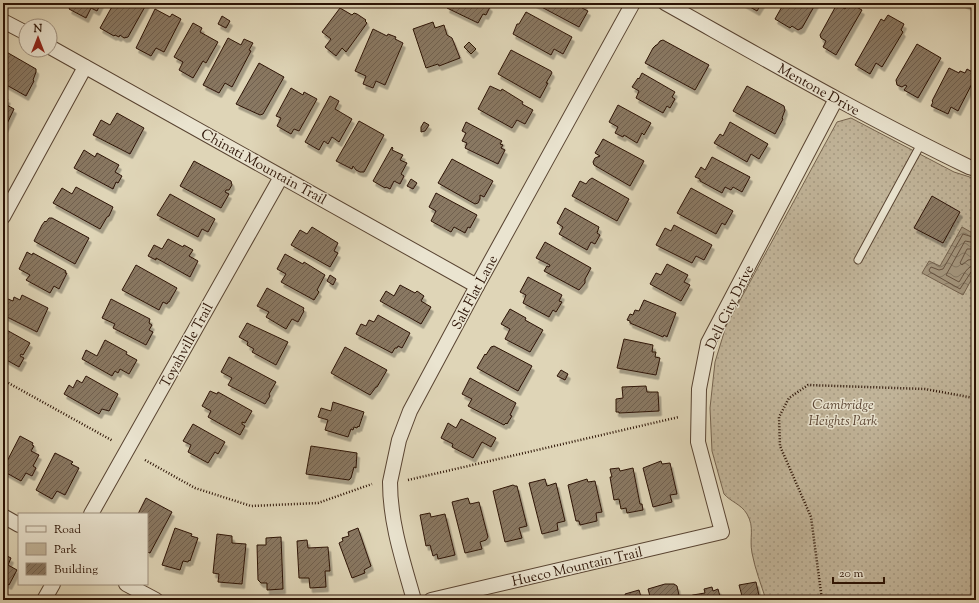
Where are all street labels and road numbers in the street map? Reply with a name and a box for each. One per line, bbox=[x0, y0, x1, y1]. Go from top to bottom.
street label: Mentone Drive bbox=[773, 60, 863, 122]
street label: Chinati Mountain Trail bbox=[197, 125, 330, 211]
street label: Salt Flat Lane bbox=[448, 252, 504, 334]
street label: Dell City Drive bbox=[702, 262, 760, 353]
street label: Toyahville Trail bbox=[156, 300, 219, 392]
street label: Hueco Mountain Trail bbox=[510, 543, 645, 593]

